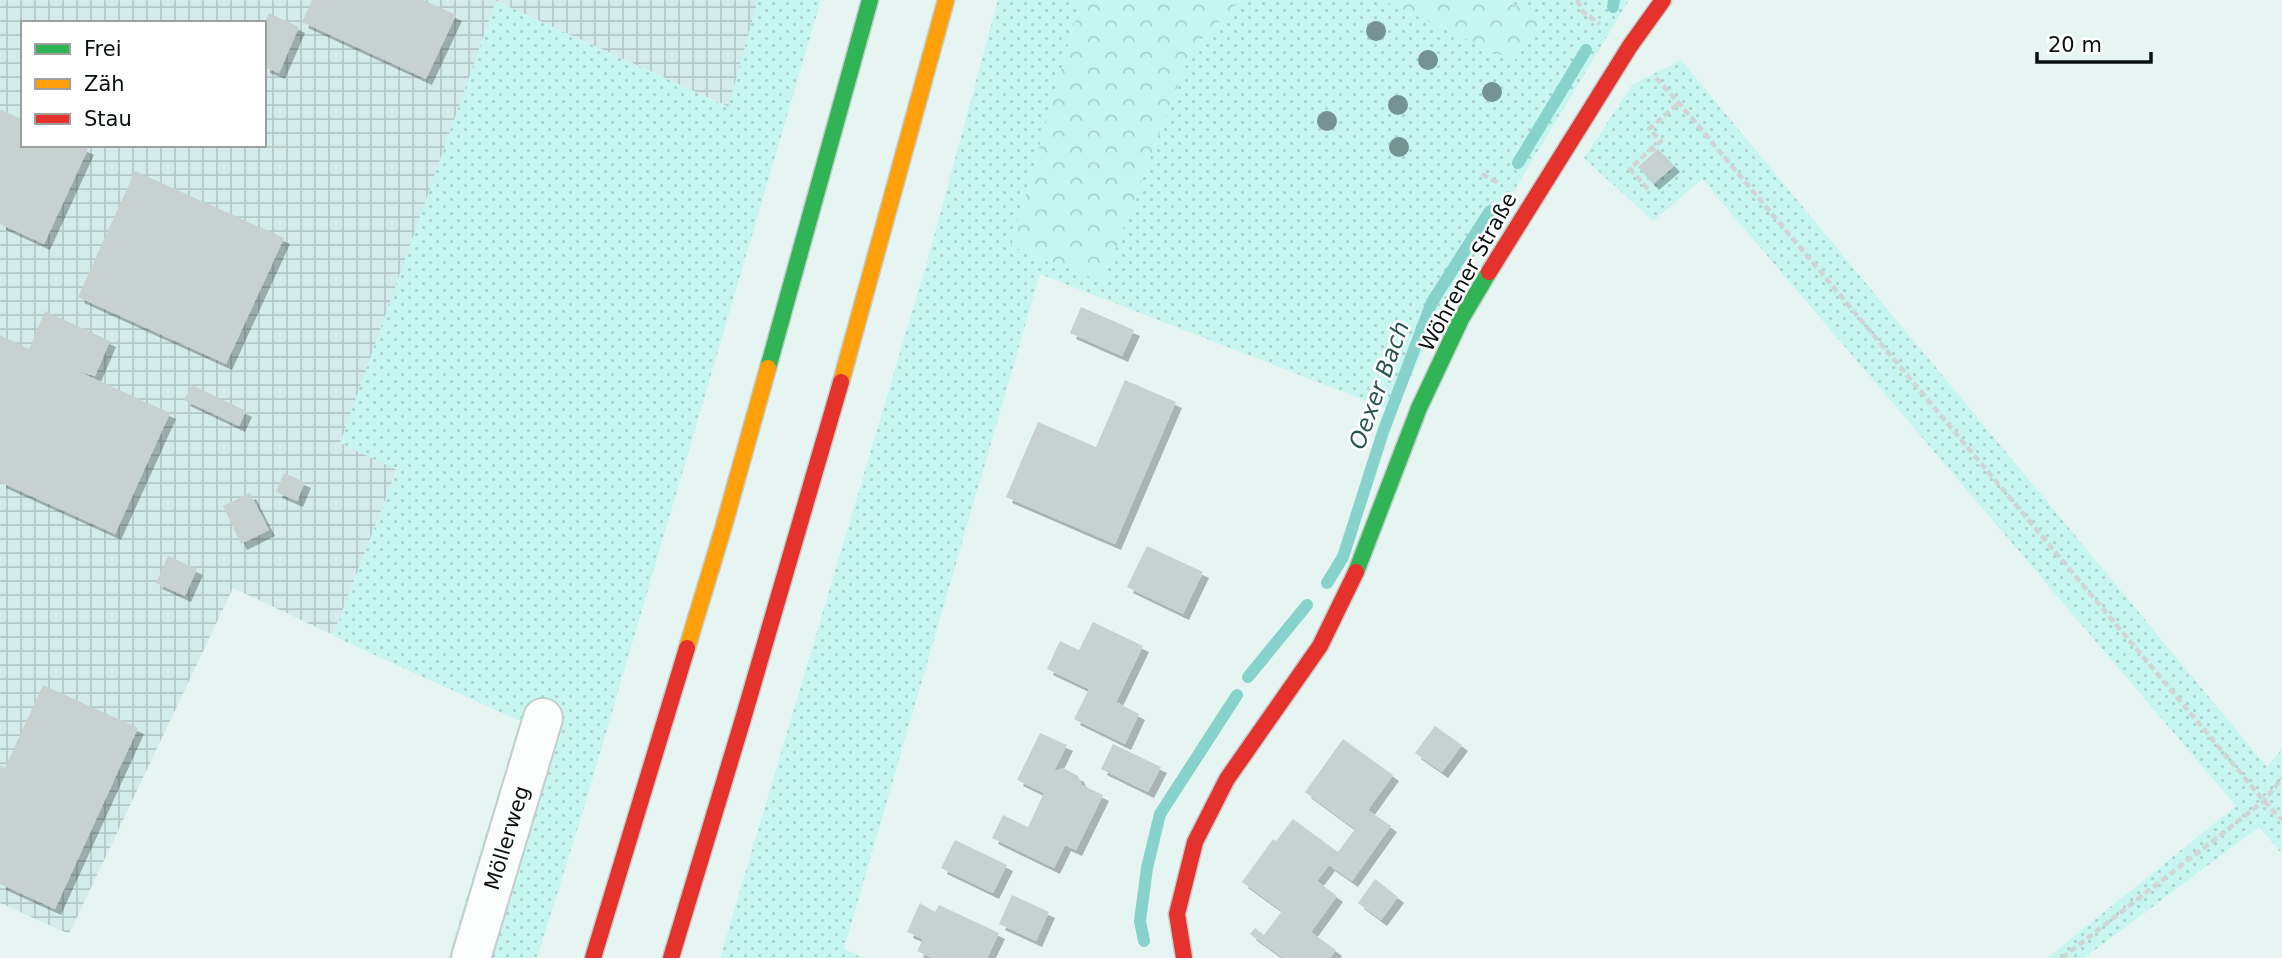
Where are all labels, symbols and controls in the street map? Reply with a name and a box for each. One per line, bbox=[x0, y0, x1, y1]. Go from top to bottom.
legend bbox=[21, 21, 266, 147]
scale bar bbox=[2037, 21, 2151, 65]
text: 20 m bbox=[2048, 33, 2102, 57]
text: Frei bbox=[84, 37, 121, 61]
text: Zäh bbox=[84, 72, 125, 96]
text: Stau bbox=[84, 107, 132, 131]
street label: Wöhrener Straße bbox=[1414, 189, 1522, 355]
water label: Oexer Bach bbox=[1344, 318, 1414, 452]
street label: Möllerweg bbox=[480, 783, 534, 893]

